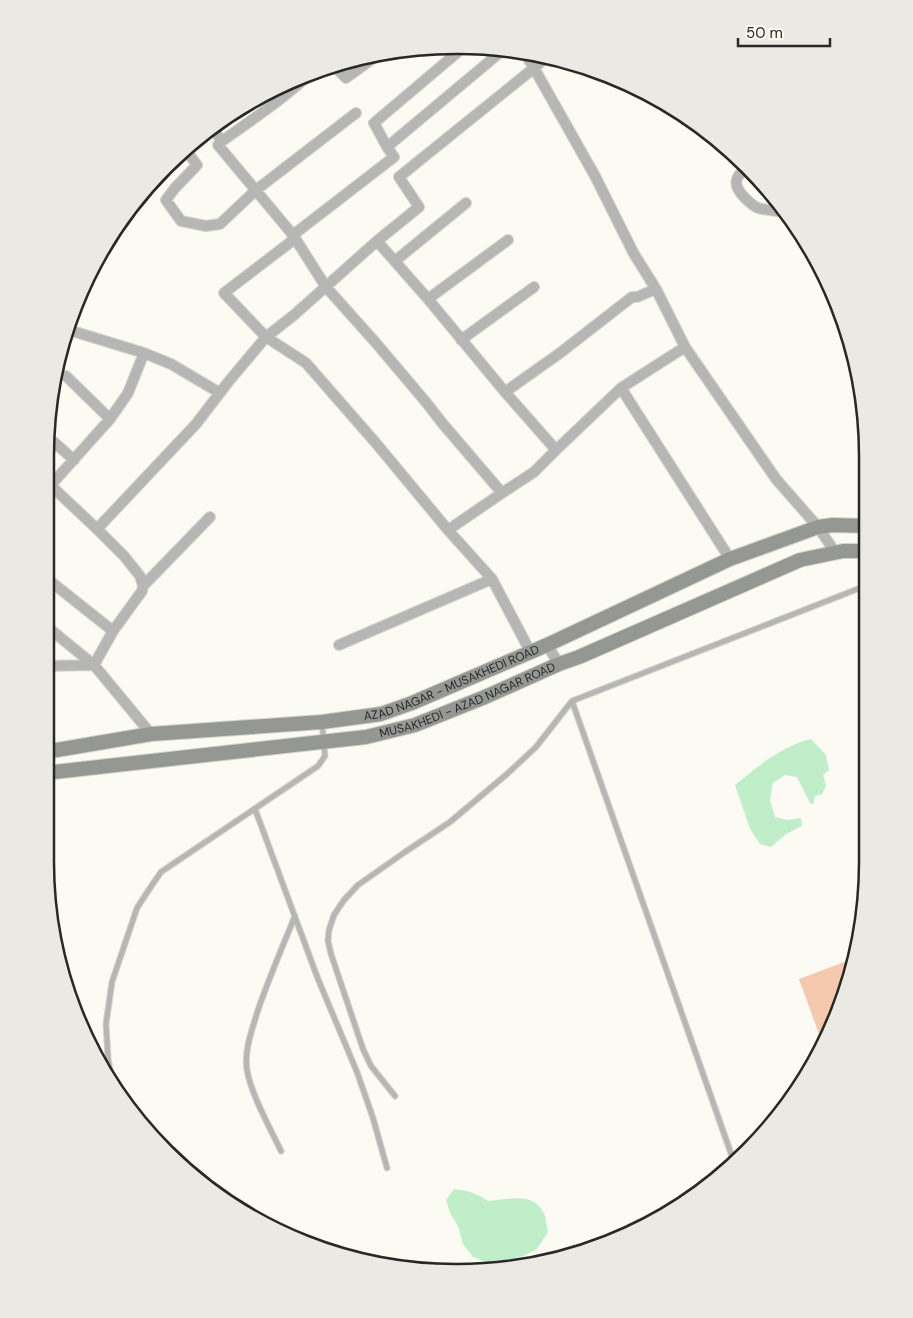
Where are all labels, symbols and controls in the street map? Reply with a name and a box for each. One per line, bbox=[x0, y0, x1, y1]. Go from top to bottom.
scale bar bbox=[738, 15, 830, 47]
text: 50 m bbox=[746, 23, 783, 43]
street label: AZAD NAGAR - MUSAKHEDI ROAD bbox=[363, 641, 542, 724]
street label: MUSAKHEDI - AZAD NAGAR ROAD bbox=[378, 659, 558, 741]

